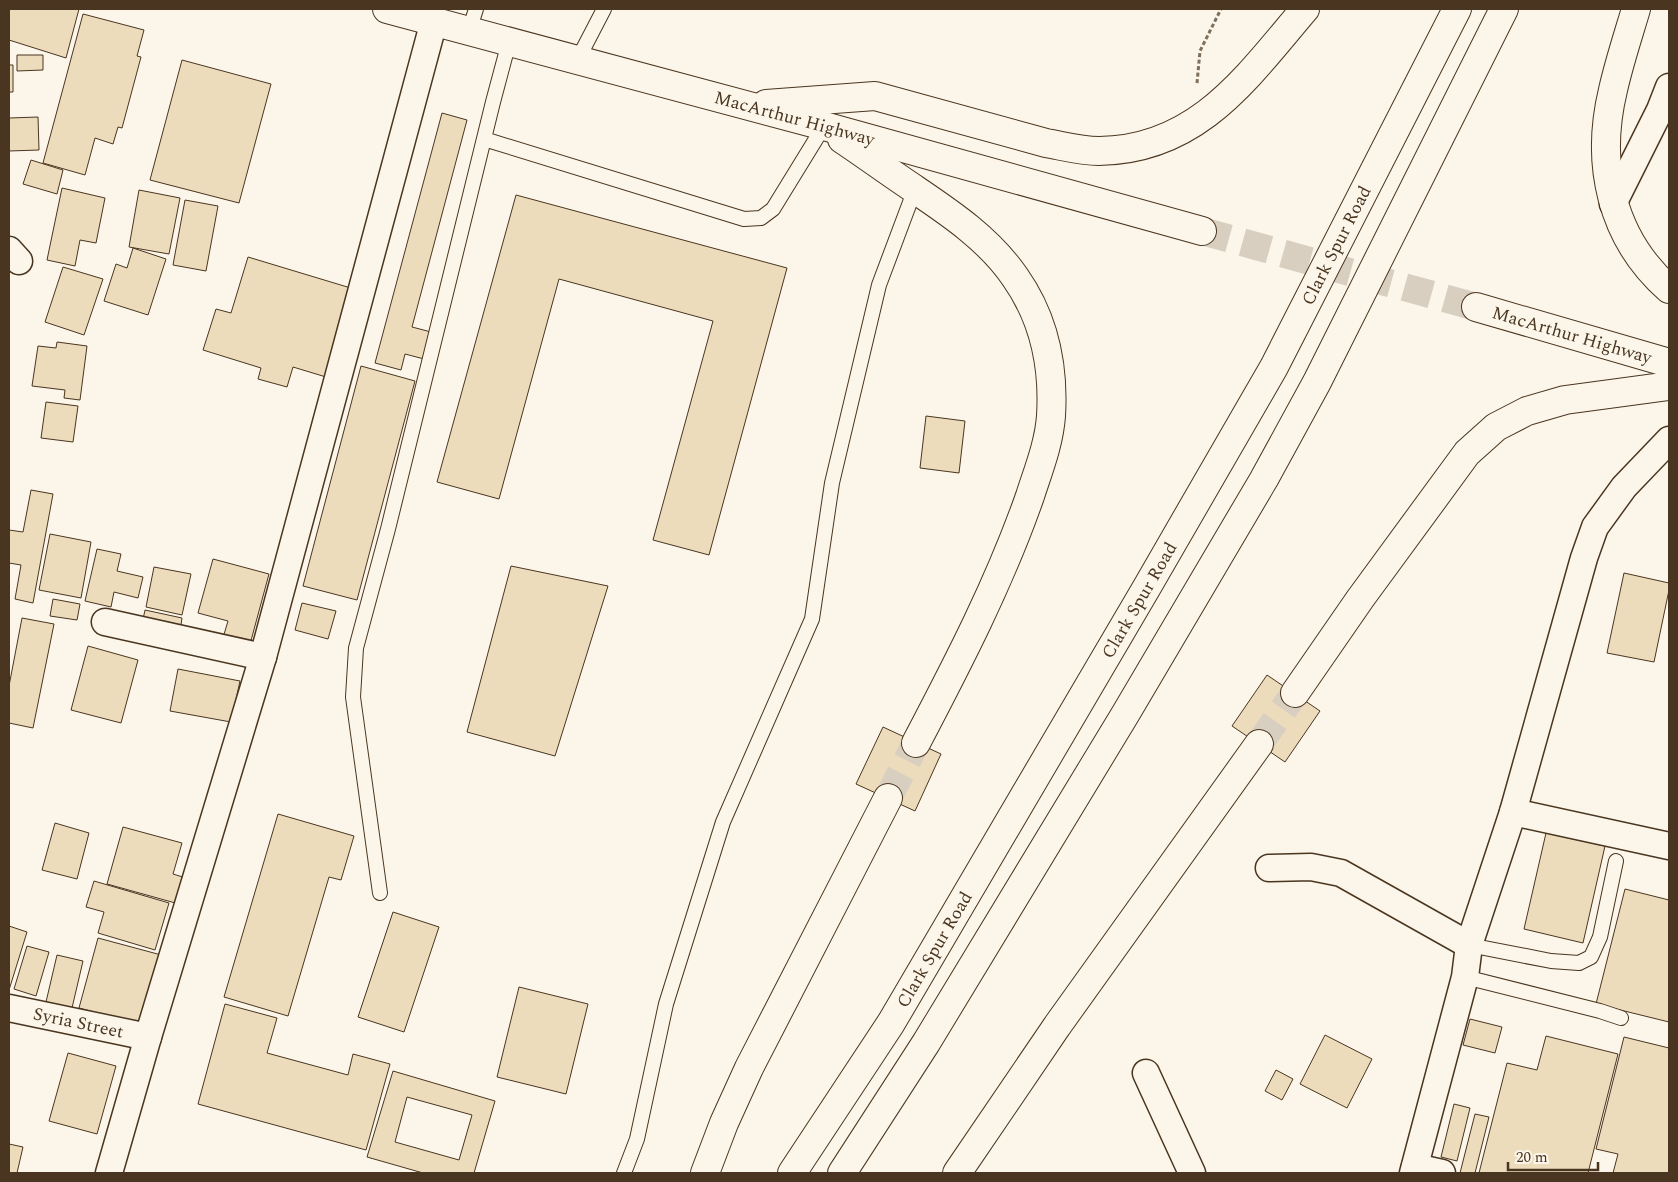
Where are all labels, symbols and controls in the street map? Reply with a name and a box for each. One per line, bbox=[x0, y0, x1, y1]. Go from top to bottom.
street label: MacArthur Highway bbox=[711, 84, 879, 153]
street label: Clark Spur Road bbox=[1294, 181, 1378, 310]
street label: MacArthur Highway bbox=[1489, 299, 1656, 371]
street label: Clark Spur Road bbox=[1094, 537, 1184, 664]
street label: Clark Spur Road bbox=[889, 886, 979, 1013]
street label: Syria Street bbox=[31, 1000, 126, 1045]
scale bar bbox=[1508, 1140, 1598, 1172]
text: 20 m bbox=[1516, 1146, 1548, 1169]

